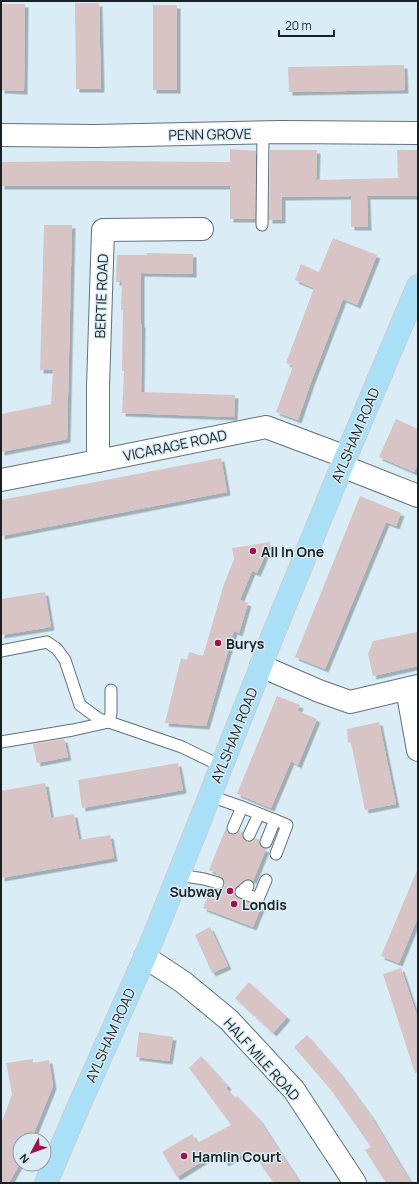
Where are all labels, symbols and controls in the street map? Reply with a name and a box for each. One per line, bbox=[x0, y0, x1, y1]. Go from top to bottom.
scale bar bbox=[279, 12, 334, 38]
text: 20 m bbox=[285, 17, 312, 34]
street label: PENN GROVE bbox=[168, 124, 252, 144]
street label: BERTIE ROAD bbox=[90, 253, 112, 339]
street label: AYLSHAM ROAD bbox=[326, 385, 384, 485]
street label: VICARAGE ROAD bbox=[122, 425, 228, 465]
place label: All In One bbox=[261, 542, 324, 561]
marker: All In One bbox=[248, 546, 258, 556]
place label: Burys bbox=[226, 634, 265, 653]
marker: Burys bbox=[213, 638, 223, 648]
street label: AYLSHAM ROAD bbox=[206, 684, 262, 786]
place label: Subway bbox=[169, 882, 222, 901]
marker: Subway bbox=[225, 886, 235, 896]
place label: Londis bbox=[242, 895, 287, 914]
marker: Londis bbox=[229, 899, 239, 909]
street label: AYLSHAM ROAD bbox=[81, 985, 139, 1085]
street label: HALF MILE ROAD bbox=[220, 1013, 304, 1105]
north arrow bbox=[12, 1132, 52, 1172]
place label: Hamlin Court bbox=[192, 1147, 282, 1166]
text: N bbox=[16, 1151, 32, 1167]
marker: Hamlin Court bbox=[179, 1151, 189, 1161]

